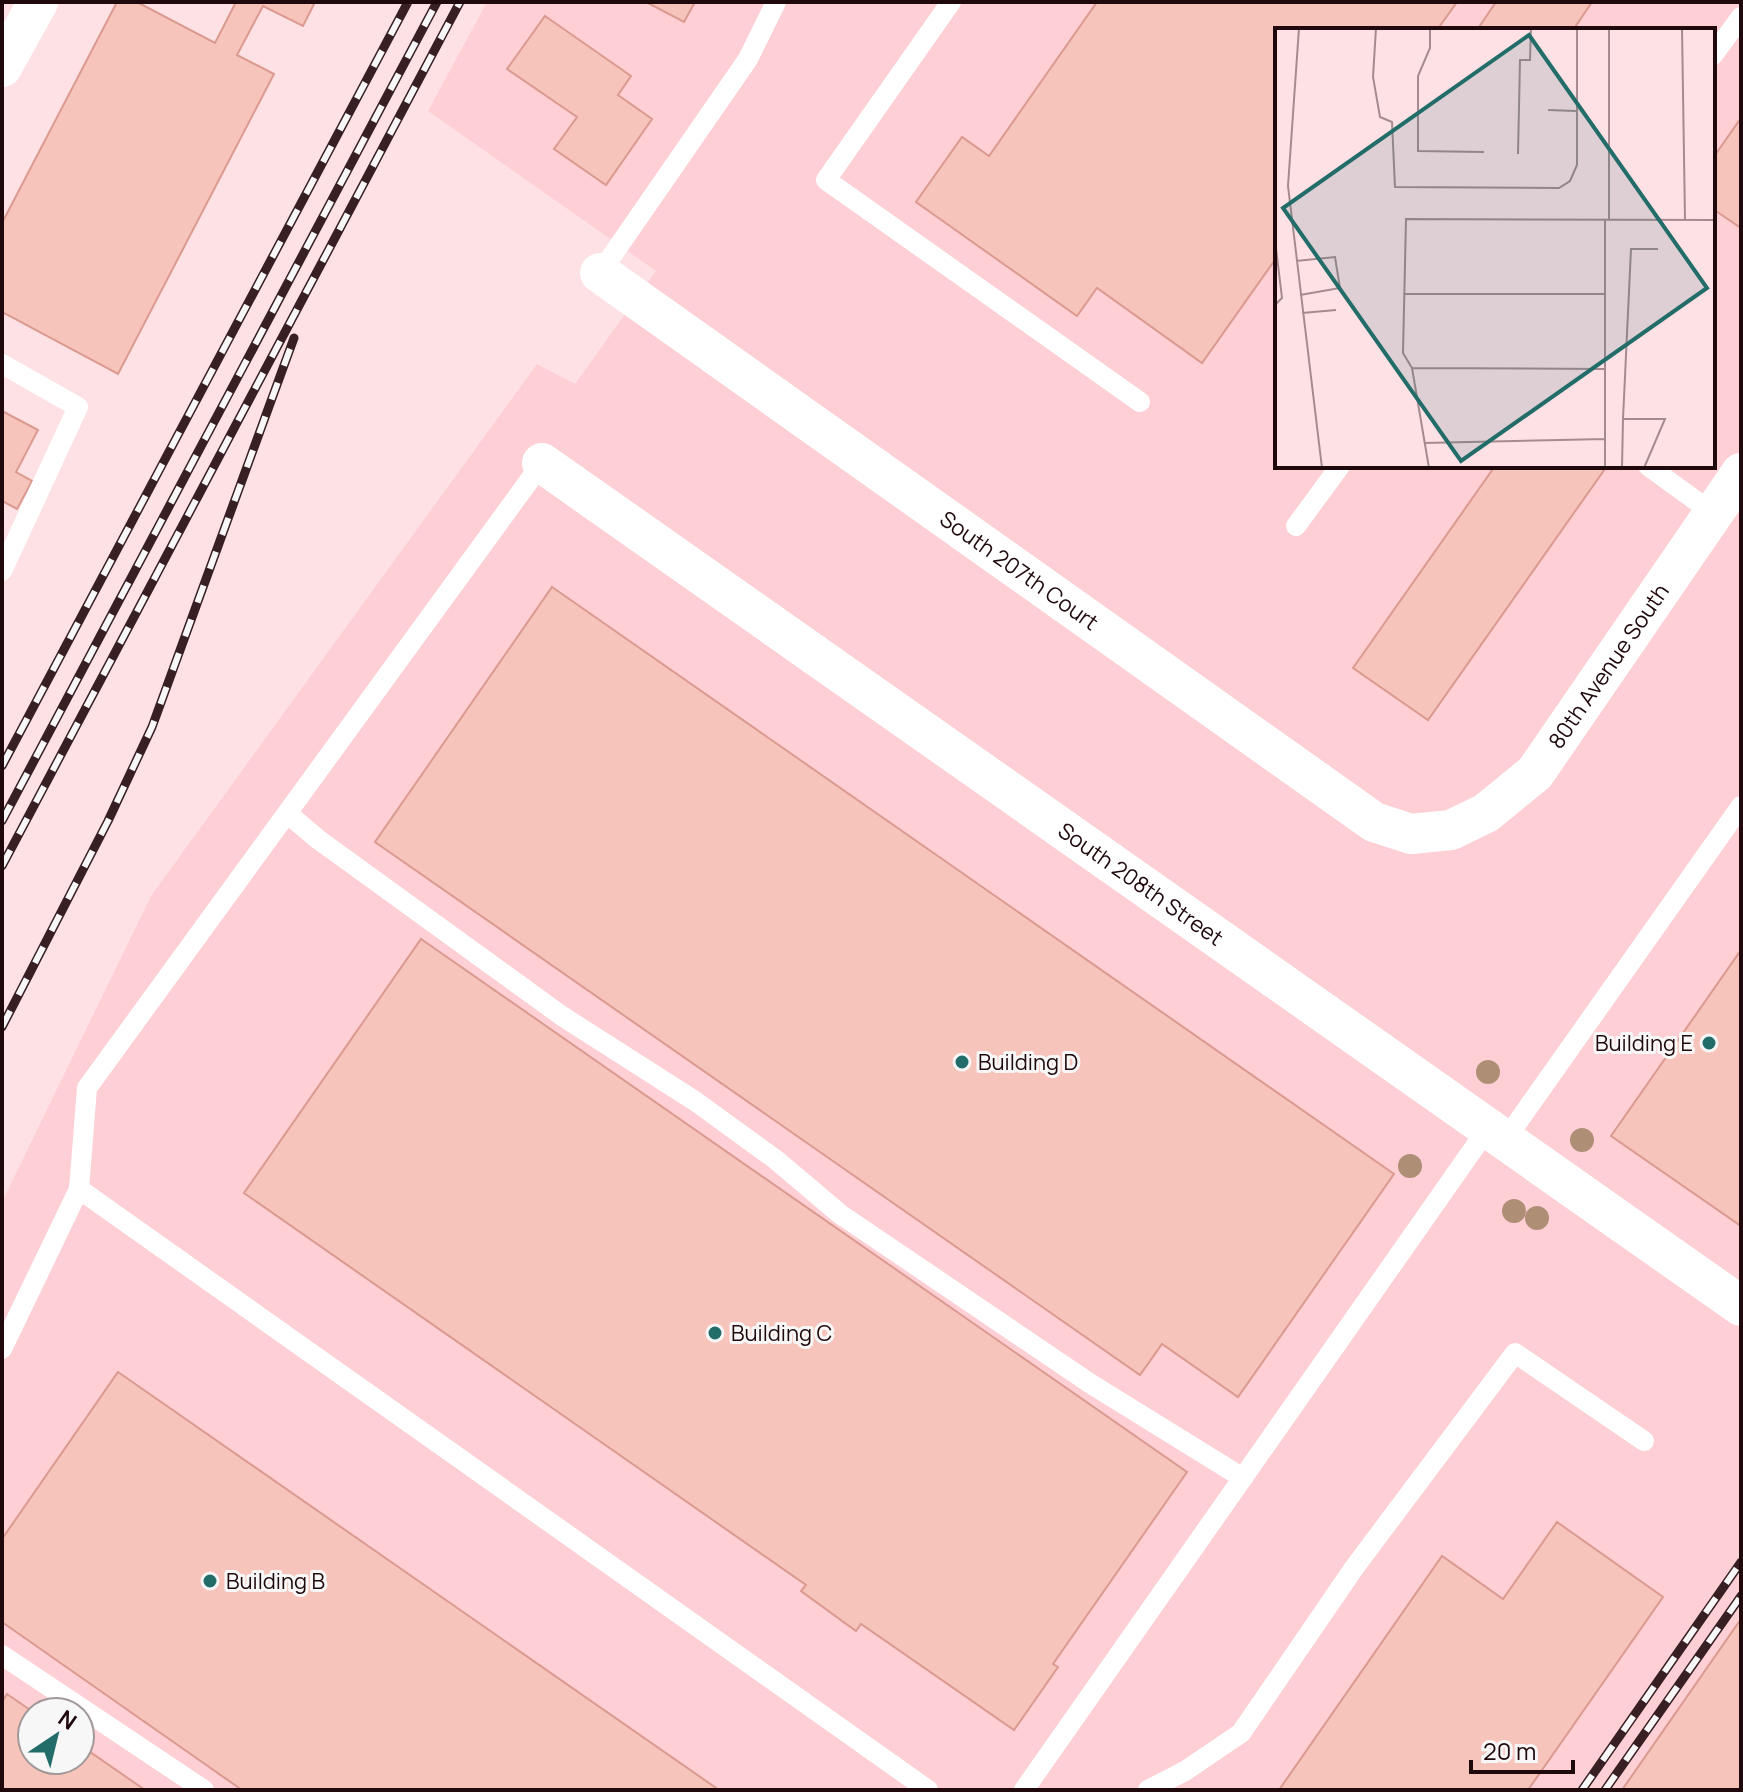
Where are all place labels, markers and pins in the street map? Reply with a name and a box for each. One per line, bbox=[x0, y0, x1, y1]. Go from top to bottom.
place label: Building E bbox=[1595, 1028, 1693, 1058]
marker: Building E bbox=[1700, 1034, 1718, 1052]
place label: Building D bbox=[978, 1047, 1078, 1077]
marker: Building D bbox=[953, 1053, 971, 1071]
place label: Building C bbox=[731, 1318, 832, 1348]
marker: Building C bbox=[706, 1324, 724, 1342]
place label: Building B bbox=[226, 1566, 325, 1596]
marker: Building B bbox=[201, 1572, 219, 1590]

